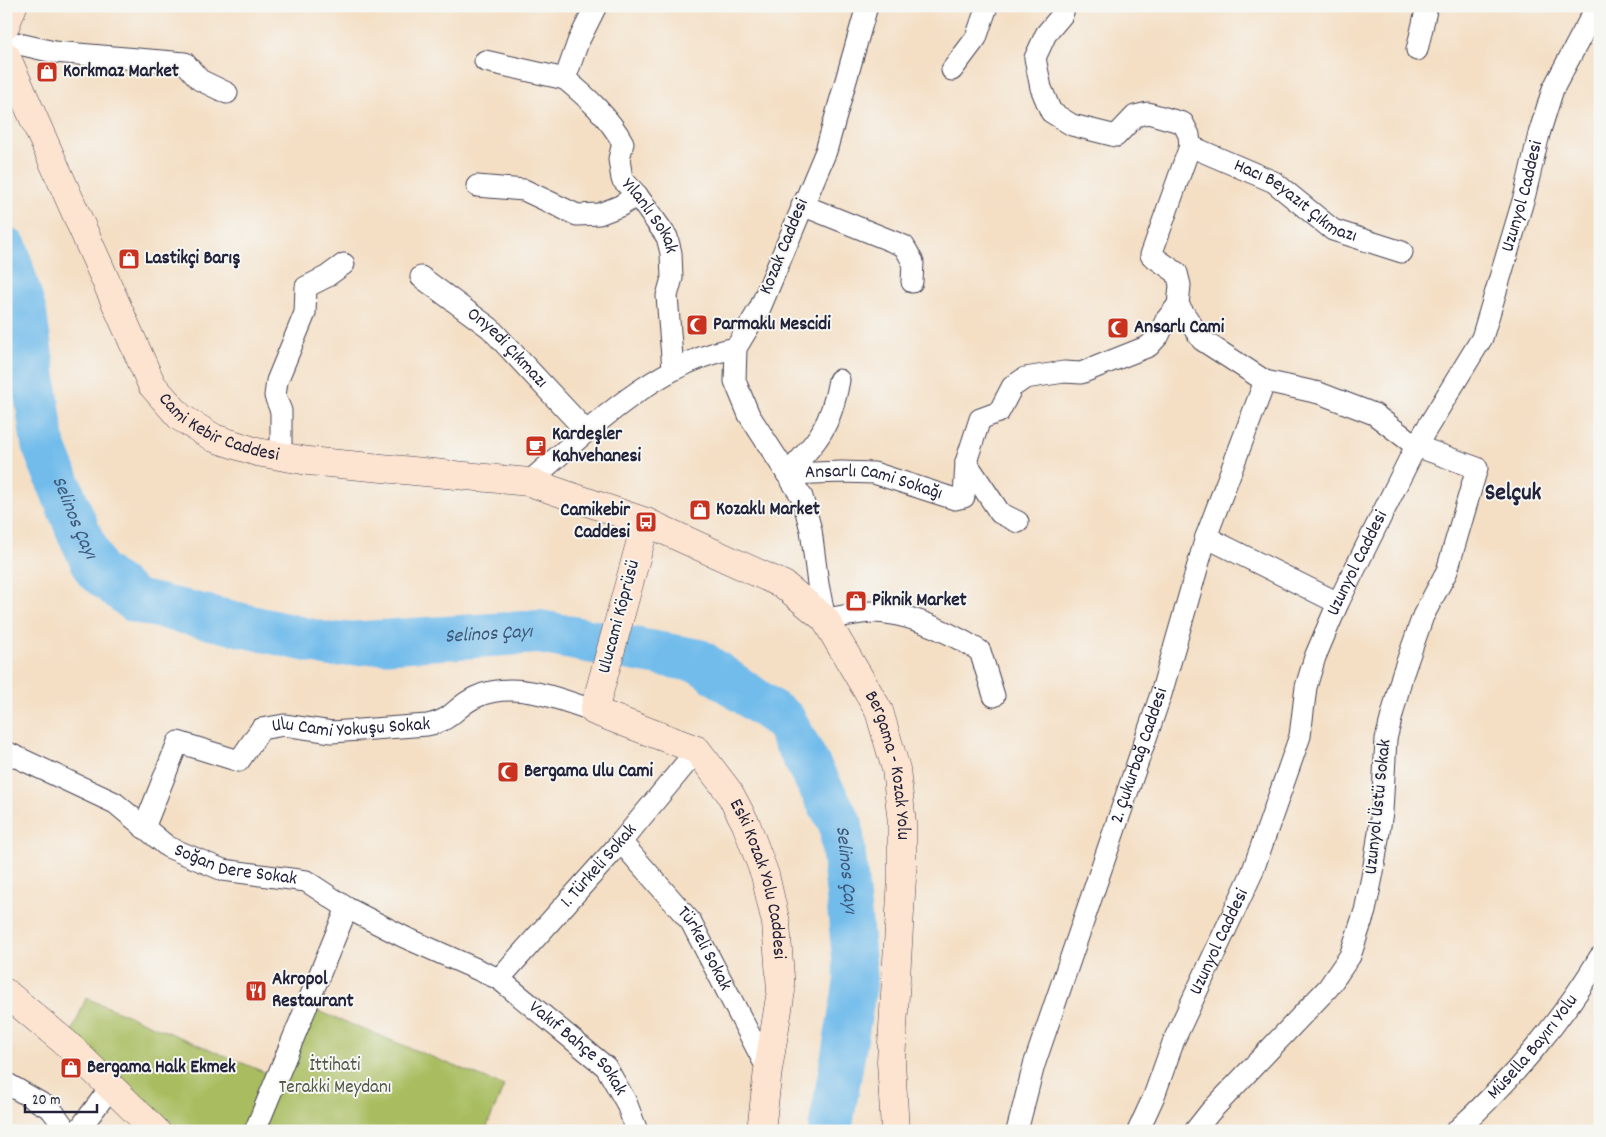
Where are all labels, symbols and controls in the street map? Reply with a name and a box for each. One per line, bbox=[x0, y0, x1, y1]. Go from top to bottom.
place label: Korkmaz Market bbox=[63, 59, 179, 86]
shop icon: Korkmaz Market bbox=[35, 60, 59, 84]
street label: Uzunyol Caddesi bbox=[1495, 138, 1551, 256]
street label: Hacı Beyazıt Çıkmazı bbox=[1229, 153, 1360, 250]
street label: Yılanlı Sokak bbox=[615, 172, 684, 257]
street label: Kozak Caddesi bbox=[753, 194, 817, 299]
place label: Lastikçi Barış bbox=[145, 246, 240, 273]
shop icon: Lastikçi Barış bbox=[117, 247, 141, 271]
street label: Onyedi Çıkmazı bbox=[461, 301, 554, 395]
place label: Parmaklı Mescidi bbox=[713, 312, 831, 339]
mosque icon: Parmaklı Mescidi bbox=[685, 313, 709, 337]
place label: Ansarlı Cami bbox=[1134, 315, 1225, 342]
mosque icon: Ansarlı Cami bbox=[1106, 316, 1130, 340]
street label: Cami Kebir Caddesi bbox=[151, 387, 282, 469]
place label: Kardeşler Kahvehanesi bbox=[552, 422, 641, 471]
cafe icon: Kardeşler Kahvehanesi bbox=[524, 434, 548, 458]
street label: Ansarlı Cami Sokağı bbox=[804, 458, 946, 508]
water label: Selinos Çayı bbox=[44, 472, 104, 565]
district label: Selçuk bbox=[1485, 477, 1541, 511]
place label: Kozaklı Market bbox=[716, 497, 820, 524]
place label: Camikebir Caddesi bbox=[560, 498, 631, 547]
shop icon: Kozaklı Market bbox=[688, 498, 712, 522]
street label: Uzunyol Caddesi bbox=[1320, 506, 1395, 620]
bus stop icon: Camikebir Caddesi bbox=[634, 510, 658, 534]
street label: Ulucami Köprüsü bbox=[592, 557, 648, 677]
place label: Piknik Market bbox=[872, 588, 967, 615]
shop icon: Piknik Market bbox=[844, 589, 868, 613]
water label: Selinos Çayı bbox=[444, 618, 534, 652]
street label: 2. Çukurbağ Caddesi bbox=[1104, 684, 1176, 827]
street label: Bergama - Kozak Yolu bbox=[857, 686, 916, 840]
street label: Ulu Cami Yokuşu Sokak bbox=[270, 711, 431, 746]
street label: Uzunyol Üstü Sokak bbox=[1358, 738, 1400, 876]
place label: Bergama Ulu Cami bbox=[524, 759, 654, 786]
mosque icon: Bergama Ulu Cami bbox=[496, 760, 520, 784]
street label: Eski Kozak Yolu Caddesi bbox=[722, 794, 792, 961]
street label: 1. Türkeli Sokak bbox=[555, 818, 644, 914]
water label: Selinos Çayı bbox=[827, 825, 864, 916]
street label: Soğan Dere Sokak bbox=[170, 837, 299, 893]
street label: Uzunyol Caddesi bbox=[1183, 884, 1256, 1000]
street label: Türkeli Sokak bbox=[670, 901, 738, 996]
place label: Akropol Restaurant bbox=[272, 967, 353, 1016]
restaurant icon: Akropol Restaurant bbox=[244, 979, 268, 1003]
street label: Müsella Bayırı Yolu bbox=[1481, 989, 1585, 1106]
street label: Vakıf Bahçe Sokak bbox=[522, 995, 633, 1101]
park label: İttihati Terakki Meydanı bbox=[279, 1053, 391, 1102]
place label: Bergama Halk Ekmek bbox=[87, 1055, 236, 1082]
shop icon: Bergama Halk Ekmek bbox=[59, 1056, 83, 1080]
scale bar bbox=[25, 1082, 98, 1114]
text: 20 m bbox=[32, 1090, 60, 1112]

